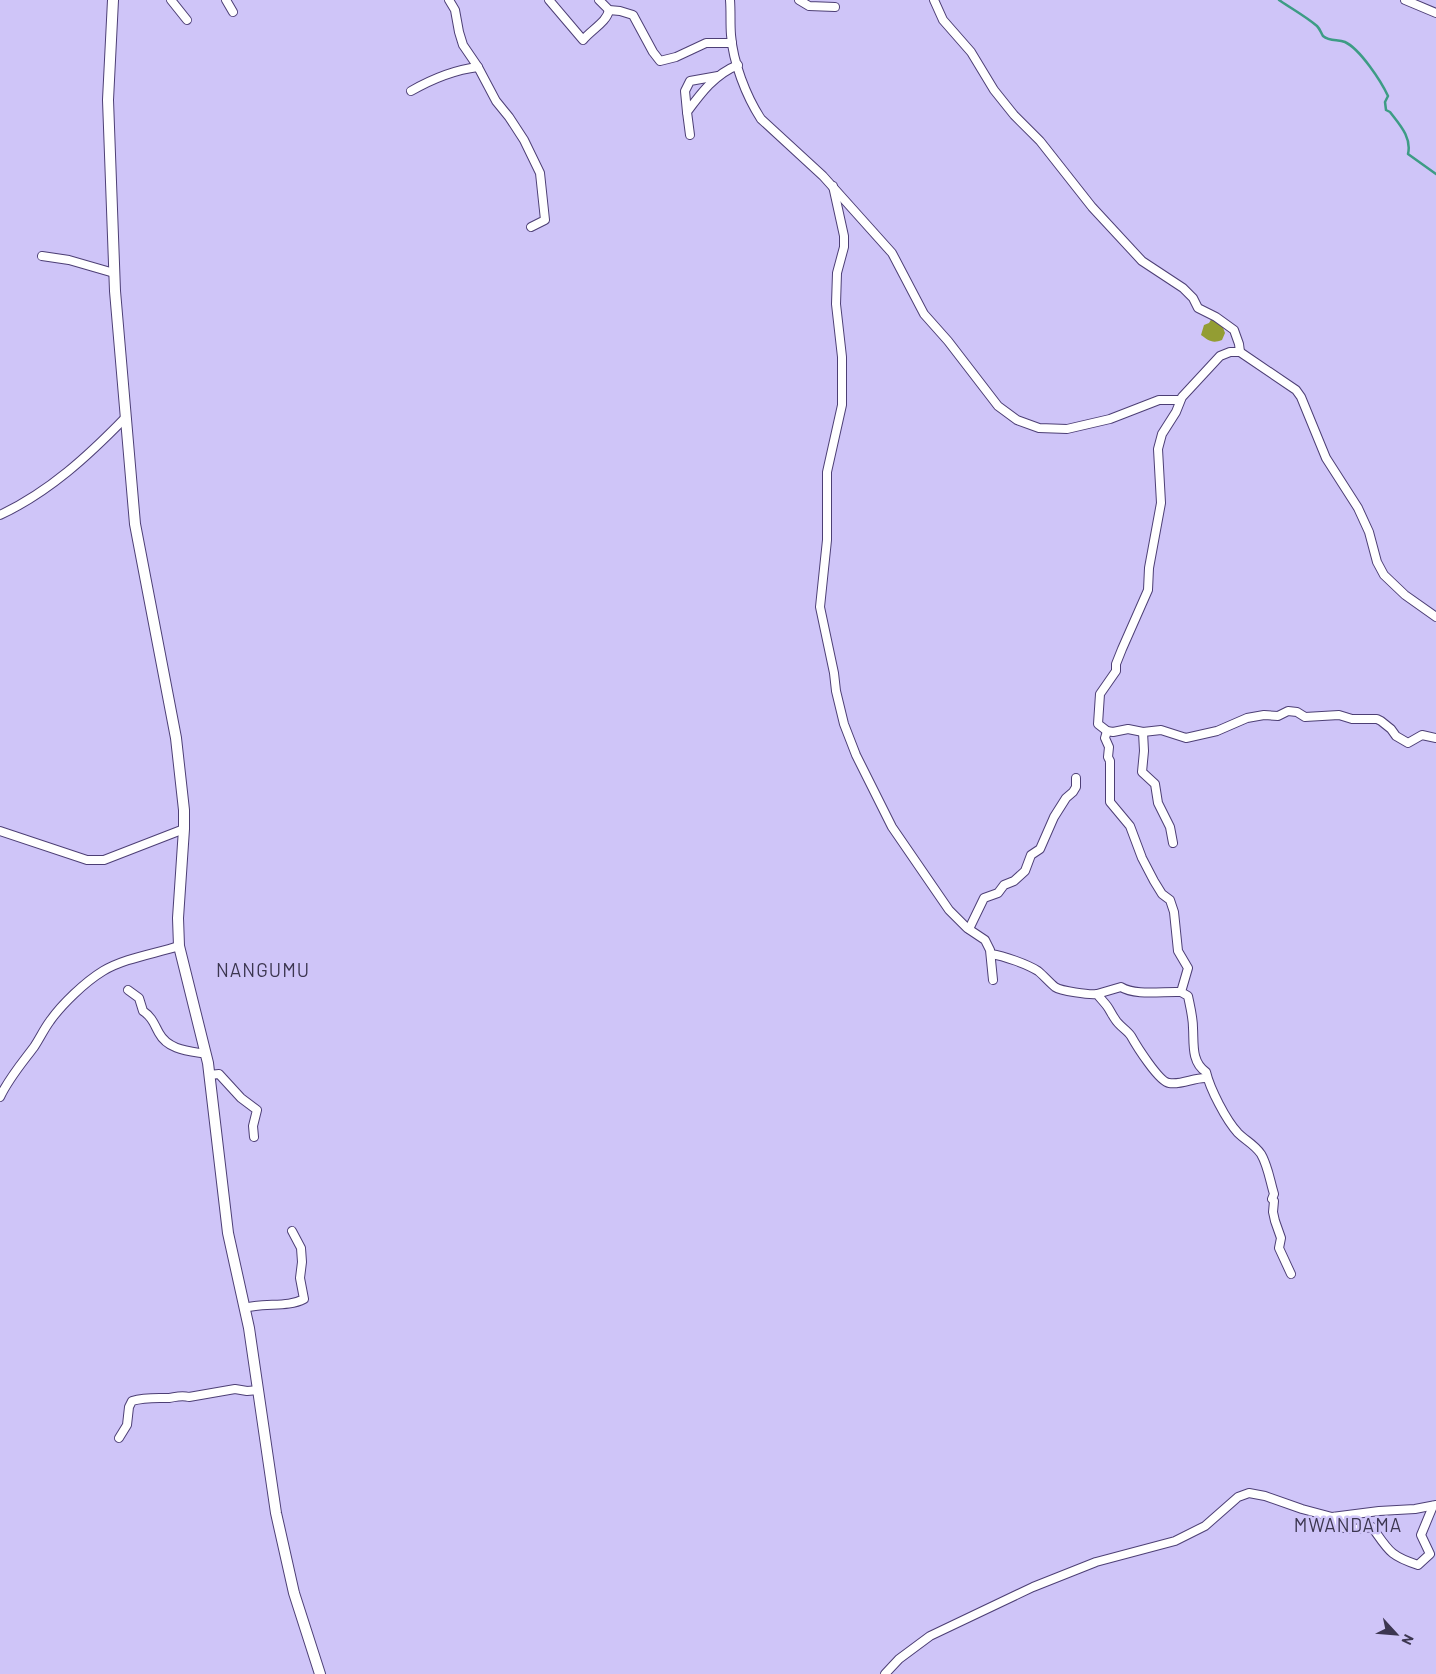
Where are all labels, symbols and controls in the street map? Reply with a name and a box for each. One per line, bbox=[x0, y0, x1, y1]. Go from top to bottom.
district label: NANGUMU bbox=[216, 958, 310, 981]
district label: MWANDAMA bbox=[1294, 1513, 1402, 1536]
north arrow bbox=[1371, 1609, 1421, 1659]
text: N bbox=[1398, 1632, 1418, 1648]

